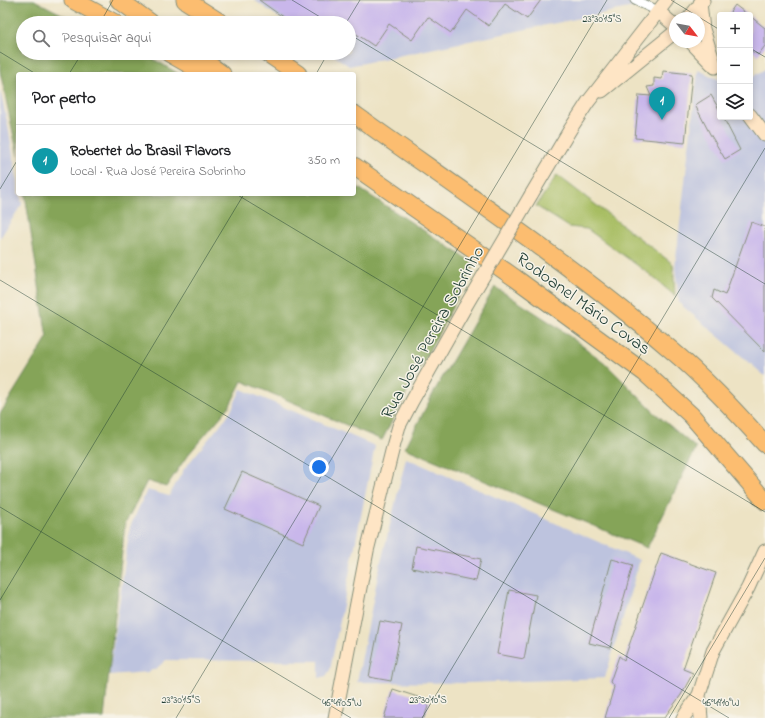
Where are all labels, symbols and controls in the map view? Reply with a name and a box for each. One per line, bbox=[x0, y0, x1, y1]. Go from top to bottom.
text: 23°30'15"S bbox=[583, 12, 622, 27]
north arrow bbox=[669, 12, 705, 48]
map controls bbox=[717, 12, 753, 120]
button: + bbox=[717, 12, 753, 48]
search box bbox=[16, 16, 356, 60]
icon: search bbox=[30, 27, 52, 49]
text: Pesquisar aqui bbox=[62, 27, 151, 49]
button: − bbox=[717, 48, 753, 84]
button: layers bbox=[717, 84, 753, 120]
text: Por perto bbox=[32, 86, 96, 111]
pin: 1 bbox=[649, 87, 675, 120]
text: Robertet do Brasil Flavors bbox=[70, 140, 231, 162]
text: 1 bbox=[43, 151, 47, 170]
text: 350 m bbox=[308, 151, 340, 170]
text: Local · Rua José Pereira Sobrinho bbox=[70, 162, 246, 181]
street label: Rua José Pereira Sobrinho bbox=[375, 242, 492, 424]
street label: Rodoanel Mário Covas bbox=[510, 247, 655, 362]
your location bbox=[309, 457, 329, 477]
text: 23°30'15"S bbox=[162, 693, 201, 708]
text: 23°30'10"S bbox=[409, 693, 447, 708]
text: 46°49'05"W bbox=[322, 696, 362, 711]
text: 46°49'10"W bbox=[703, 696, 740, 711]

